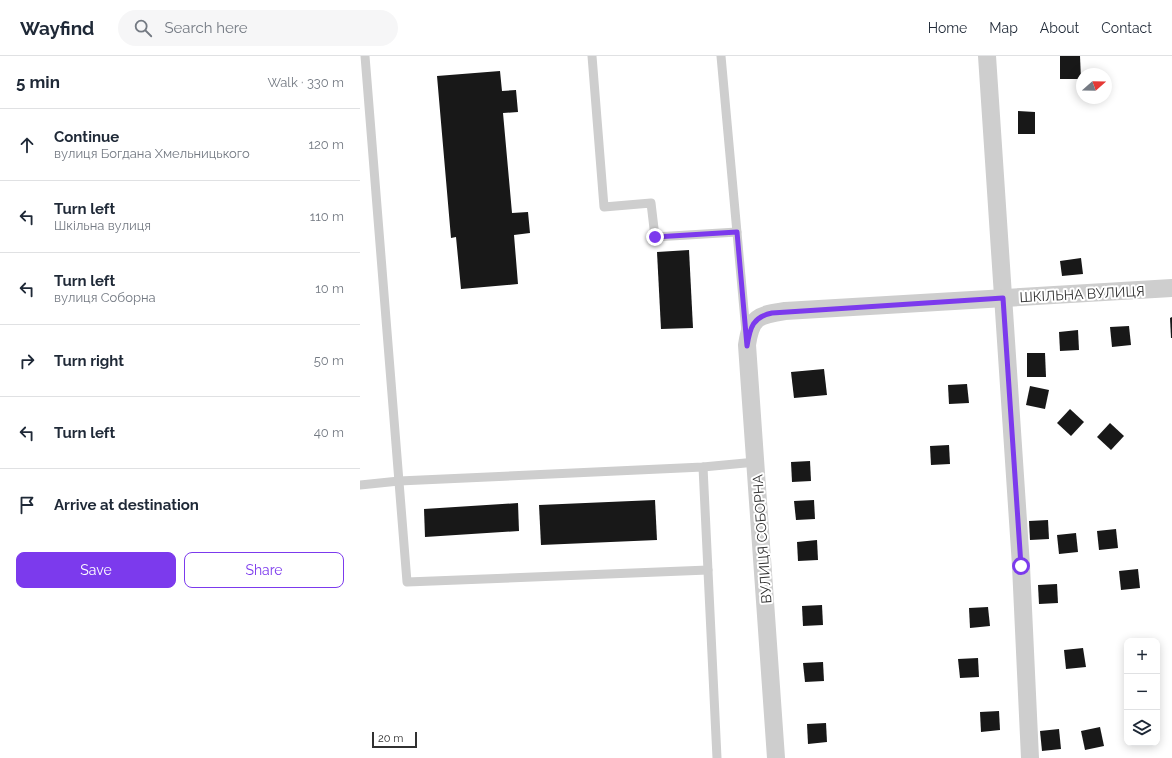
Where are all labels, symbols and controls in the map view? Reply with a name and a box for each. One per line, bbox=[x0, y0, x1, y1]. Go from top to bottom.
search box bbox=[118, 10, 398, 46]
text: Wayfind bbox=[20, 17, 94, 39]
icon: search bbox=[132, 17, 154, 39]
text: Search here bbox=[164, 19, 248, 37]
text: Home bbox=[928, 20, 967, 36]
text: Map bbox=[989, 20, 1018, 36]
text: About bbox=[1040, 20, 1079, 36]
text: Contact bbox=[1101, 20, 1152, 36]
north arrow bbox=[1076, 68, 1112, 104]
text: 5 min bbox=[16, 72, 60, 92]
text: Walk · 330 m bbox=[267, 75, 344, 90]
text: Continue bbox=[54, 128, 119, 146]
icon: ahead bbox=[16, 134, 38, 156]
text: 120 m bbox=[308, 137, 344, 152]
text: вулиця Богдана Хмельницького bbox=[54, 146, 250, 161]
text: Turn left bbox=[54, 200, 115, 218]
icon: left bbox=[16, 206, 38, 228]
text: 110 m bbox=[310, 209, 344, 224]
text: Шкільна вулиця bbox=[54, 218, 151, 233]
route end bbox=[646, 228, 664, 246]
text: Turn left bbox=[54, 272, 115, 290]
icon: left bbox=[16, 278, 38, 300]
text: 10 m bbox=[315, 281, 344, 296]
street label: ШКІЛЬНА ВУЛИЦЯ bbox=[1019, 283, 1145, 305]
text: вулиця Соборна bbox=[54, 290, 156, 305]
icon: right bbox=[16, 350, 38, 372]
text: Turn right bbox=[54, 352, 124, 370]
text: 50 m bbox=[314, 353, 344, 368]
icon: left bbox=[16, 422, 38, 444]
text: Turn left bbox=[54, 424, 115, 442]
text: 40 m bbox=[314, 425, 344, 440]
street label: ВУЛИЦЯ СОБОРНА bbox=[749, 473, 775, 604]
icon: arrive bbox=[16, 494, 38, 516]
text: Arrive at destination bbox=[54, 496, 199, 514]
button: Save bbox=[16, 552, 176, 588]
button: Share bbox=[184, 552, 344, 588]
route start bbox=[1012, 557, 1030, 575]
map controls bbox=[1124, 638, 1160, 746]
button: + bbox=[1124, 638, 1160, 674]
button: − bbox=[1124, 674, 1160, 710]
button: layers bbox=[1124, 710, 1160, 746]
scale bar bbox=[372, 730, 417, 749]
text: 20 m bbox=[378, 732, 403, 745]

